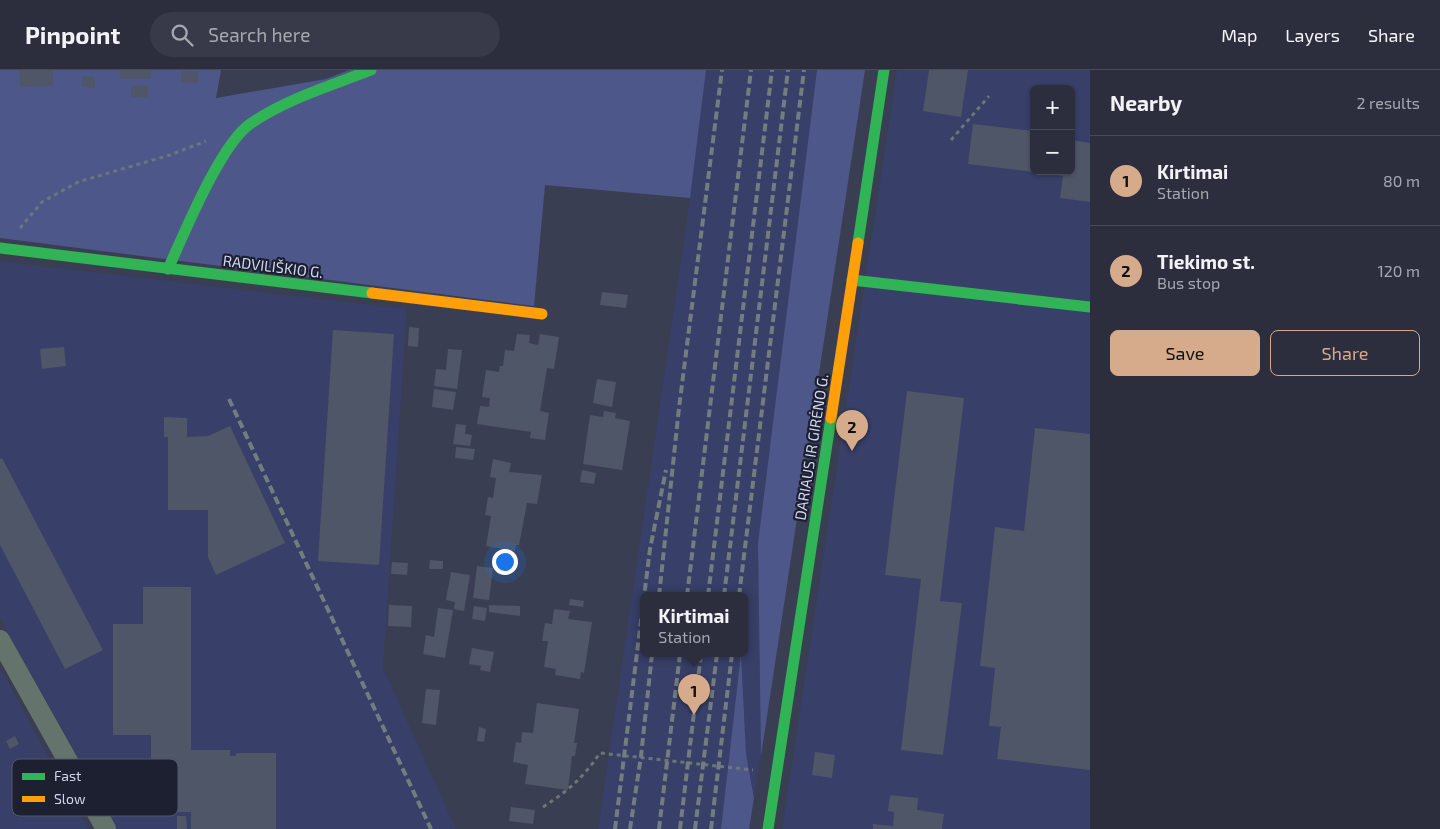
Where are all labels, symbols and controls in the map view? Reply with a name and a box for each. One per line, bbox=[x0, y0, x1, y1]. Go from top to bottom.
search box bbox=[150, 12, 500, 57]
text: Pinpoint bbox=[25, 20, 120, 49]
icon: search bbox=[168, 21, 196, 49]
text: Search here bbox=[208, 23, 310, 46]
text: Map bbox=[1221, 24, 1257, 46]
text: Layers bbox=[1285, 24, 1340, 46]
text: Share bbox=[1368, 24, 1415, 46]
map controls bbox=[1030, 85, 1075, 175]
button: + bbox=[1030, 85, 1075, 130]
text: Nearby bbox=[1110, 90, 1182, 115]
text: 2 results bbox=[1357, 93, 1420, 112]
button: − bbox=[1030, 130, 1075, 175]
text: Kirtimai bbox=[1157, 160, 1228, 183]
text: 1 bbox=[1123, 171, 1129, 190]
text: 80 m bbox=[1383, 171, 1420, 190]
text: Station bbox=[1157, 183, 1209, 202]
text: Tiekimo st. bbox=[1157, 250, 1255, 273]
street label: RADVILIŠKIO G. bbox=[222, 251, 324, 281]
text: 2 bbox=[1121, 261, 1131, 280]
text: 120 m bbox=[1377, 261, 1420, 280]
text: Bus stop bbox=[1157, 273, 1220, 292]
button: Save bbox=[1110, 330, 1260, 376]
button: Share bbox=[1270, 330, 1420, 376]
street label: DARIAUS IR GIRĖNO G. bbox=[791, 373, 831, 521]
pin: 2 bbox=[836, 410, 868, 451]
your location bbox=[492, 549, 518, 575]
popup bbox=[640, 592, 748, 657]
text: Kirtimai bbox=[658, 604, 730, 627]
text: Station bbox=[658, 627, 711, 646]
pin: 1 bbox=[678, 674, 710, 715]
legend bbox=[12, 759, 178, 816]
text: Fast bbox=[54, 767, 81, 784]
text: Slow bbox=[54, 790, 86, 807]

